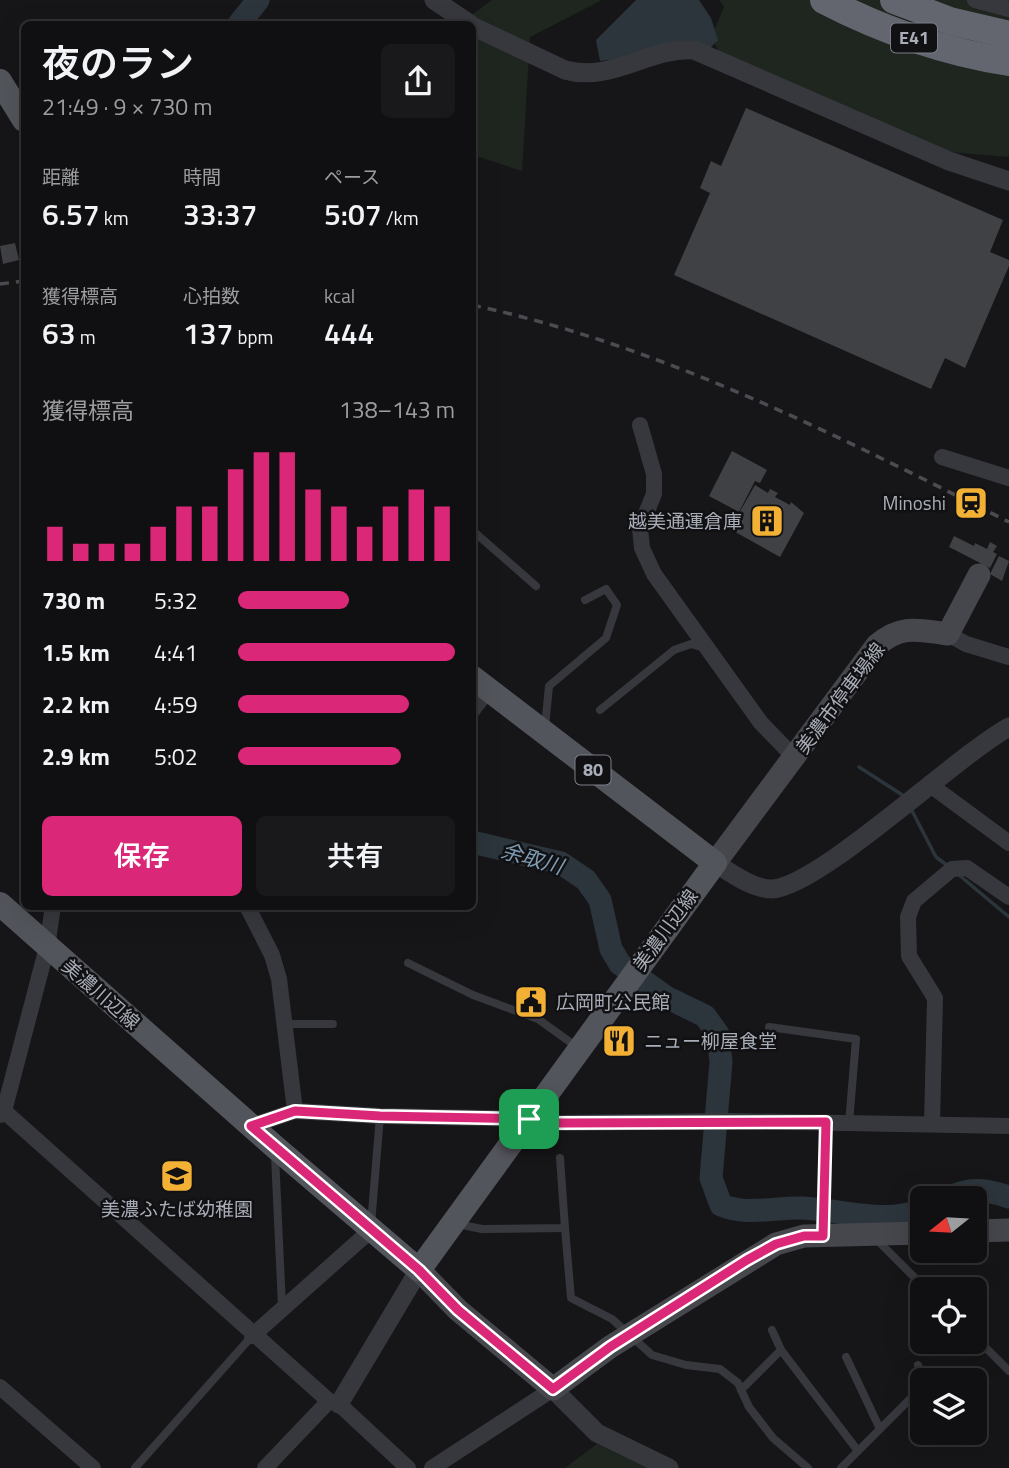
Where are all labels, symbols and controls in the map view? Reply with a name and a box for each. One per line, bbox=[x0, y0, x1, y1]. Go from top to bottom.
road number: E41 bbox=[891, 24, 937, 52]
text: 夜のラン bbox=[42, 34, 194, 92]
button: share bbox=[381, 44, 455, 118]
text: 21:49 · 9 × 730 m bbox=[42, 89, 212, 124]
text: 距離 bbox=[42, 162, 80, 191]
text: 時間 bbox=[183, 162, 221, 191]
text: ペース bbox=[324, 162, 380, 191]
text: 6.57 bbox=[42, 191, 100, 237]
text: 33:37 bbox=[183, 191, 257, 237]
text: 5:07 bbox=[324, 191, 382, 237]
text: km bbox=[100, 203, 129, 232]
text: /km bbox=[382, 203, 419, 232]
text: 獲得標高 bbox=[42, 281, 118, 310]
text: 心拍数 bbox=[183, 281, 240, 310]
text: kcal bbox=[324, 281, 355, 310]
text: 63 bbox=[42, 310, 76, 356]
text: 137 bbox=[183, 310, 233, 356]
text: 444 bbox=[324, 310, 374, 356]
text: m bbox=[76, 322, 96, 351]
text: bpm bbox=[233, 322, 273, 351]
text: 138–143 m bbox=[339, 392, 455, 427]
text: 獲得標高 bbox=[42, 393, 134, 428]
station icon: Minoshi bbox=[952, 484, 990, 522]
place label: Minoshi bbox=[882, 488, 946, 517]
building icon: 越美通運倉庫 bbox=[748, 502, 786, 540]
place label: 越美通運倉庫 bbox=[628, 506, 742, 535]
text: 730 m bbox=[42, 583, 105, 618]
text: 5:32 bbox=[154, 583, 198, 618]
text: 1.5 km bbox=[42, 635, 110, 670]
text: 4:41 bbox=[154, 635, 198, 670]
street label: 美濃市停車場線 bbox=[788, 636, 891, 760]
text: 2.2 km bbox=[42, 687, 110, 722]
text: 4:59 bbox=[154, 687, 198, 722]
text: 2.9 km bbox=[42, 739, 110, 774]
text: 5:02 bbox=[154, 739, 198, 774]
road number: 80 bbox=[576, 756, 610, 784]
button: 保存 bbox=[42, 816, 242, 896]
button: 共有 bbox=[256, 816, 455, 896]
water label: 余取川 bbox=[498, 834, 569, 883]
street label: 美濃川辺線 bbox=[625, 883, 704, 977]
street label: 美濃川辺線 bbox=[56, 952, 147, 1036]
public building icon: 広岡町公民館 bbox=[512, 983, 550, 1021]
place label: 広岡町公民館 bbox=[556, 987, 670, 1016]
restaurant icon: ニュー柳屋食堂 bbox=[600, 1022, 638, 1060]
place label: ニュー柳屋食堂 bbox=[644, 1026, 777, 1055]
pin bbox=[499, 1089, 559, 1149]
icon: arrive bbox=[510, 1100, 548, 1138]
school or university icon: 美濃ふたば幼稚園 bbox=[158, 1157, 196, 1195]
north arrow bbox=[910, 1186, 987, 1264]
map controls bbox=[910, 1186, 987, 1445]
place label: 美濃ふたば幼稚園 bbox=[101, 1194, 253, 1223]
button: locate bbox=[910, 1277, 987, 1354]
button: layers bbox=[910, 1368, 987, 1445]

